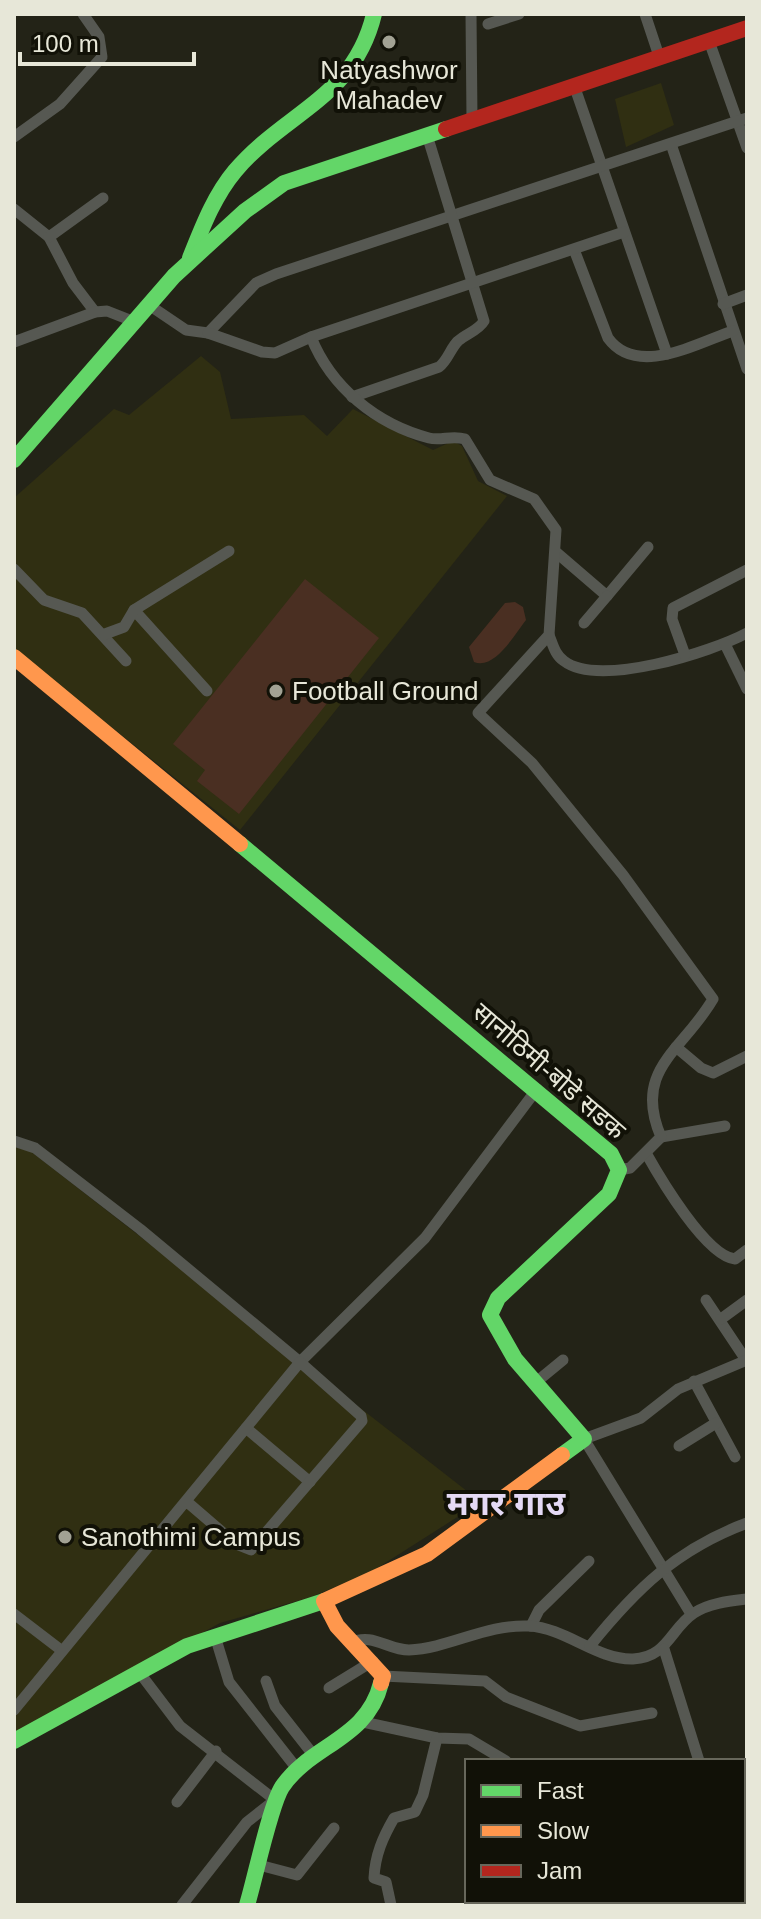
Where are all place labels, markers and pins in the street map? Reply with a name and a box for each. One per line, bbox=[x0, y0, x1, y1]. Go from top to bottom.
marker: Natyashwor Mahadev bbox=[380, 33, 398, 51]
place label: Natyashwor Mahadev bbox=[320, 55, 458, 115]
place label: Football Ground bbox=[292, 676, 478, 706]
marker: Football Ground bbox=[267, 682, 285, 700]
place label: Sanothimi Campus bbox=[81, 1522, 301, 1552]
marker: Sanothimi Campus bbox=[56, 1528, 74, 1546]

